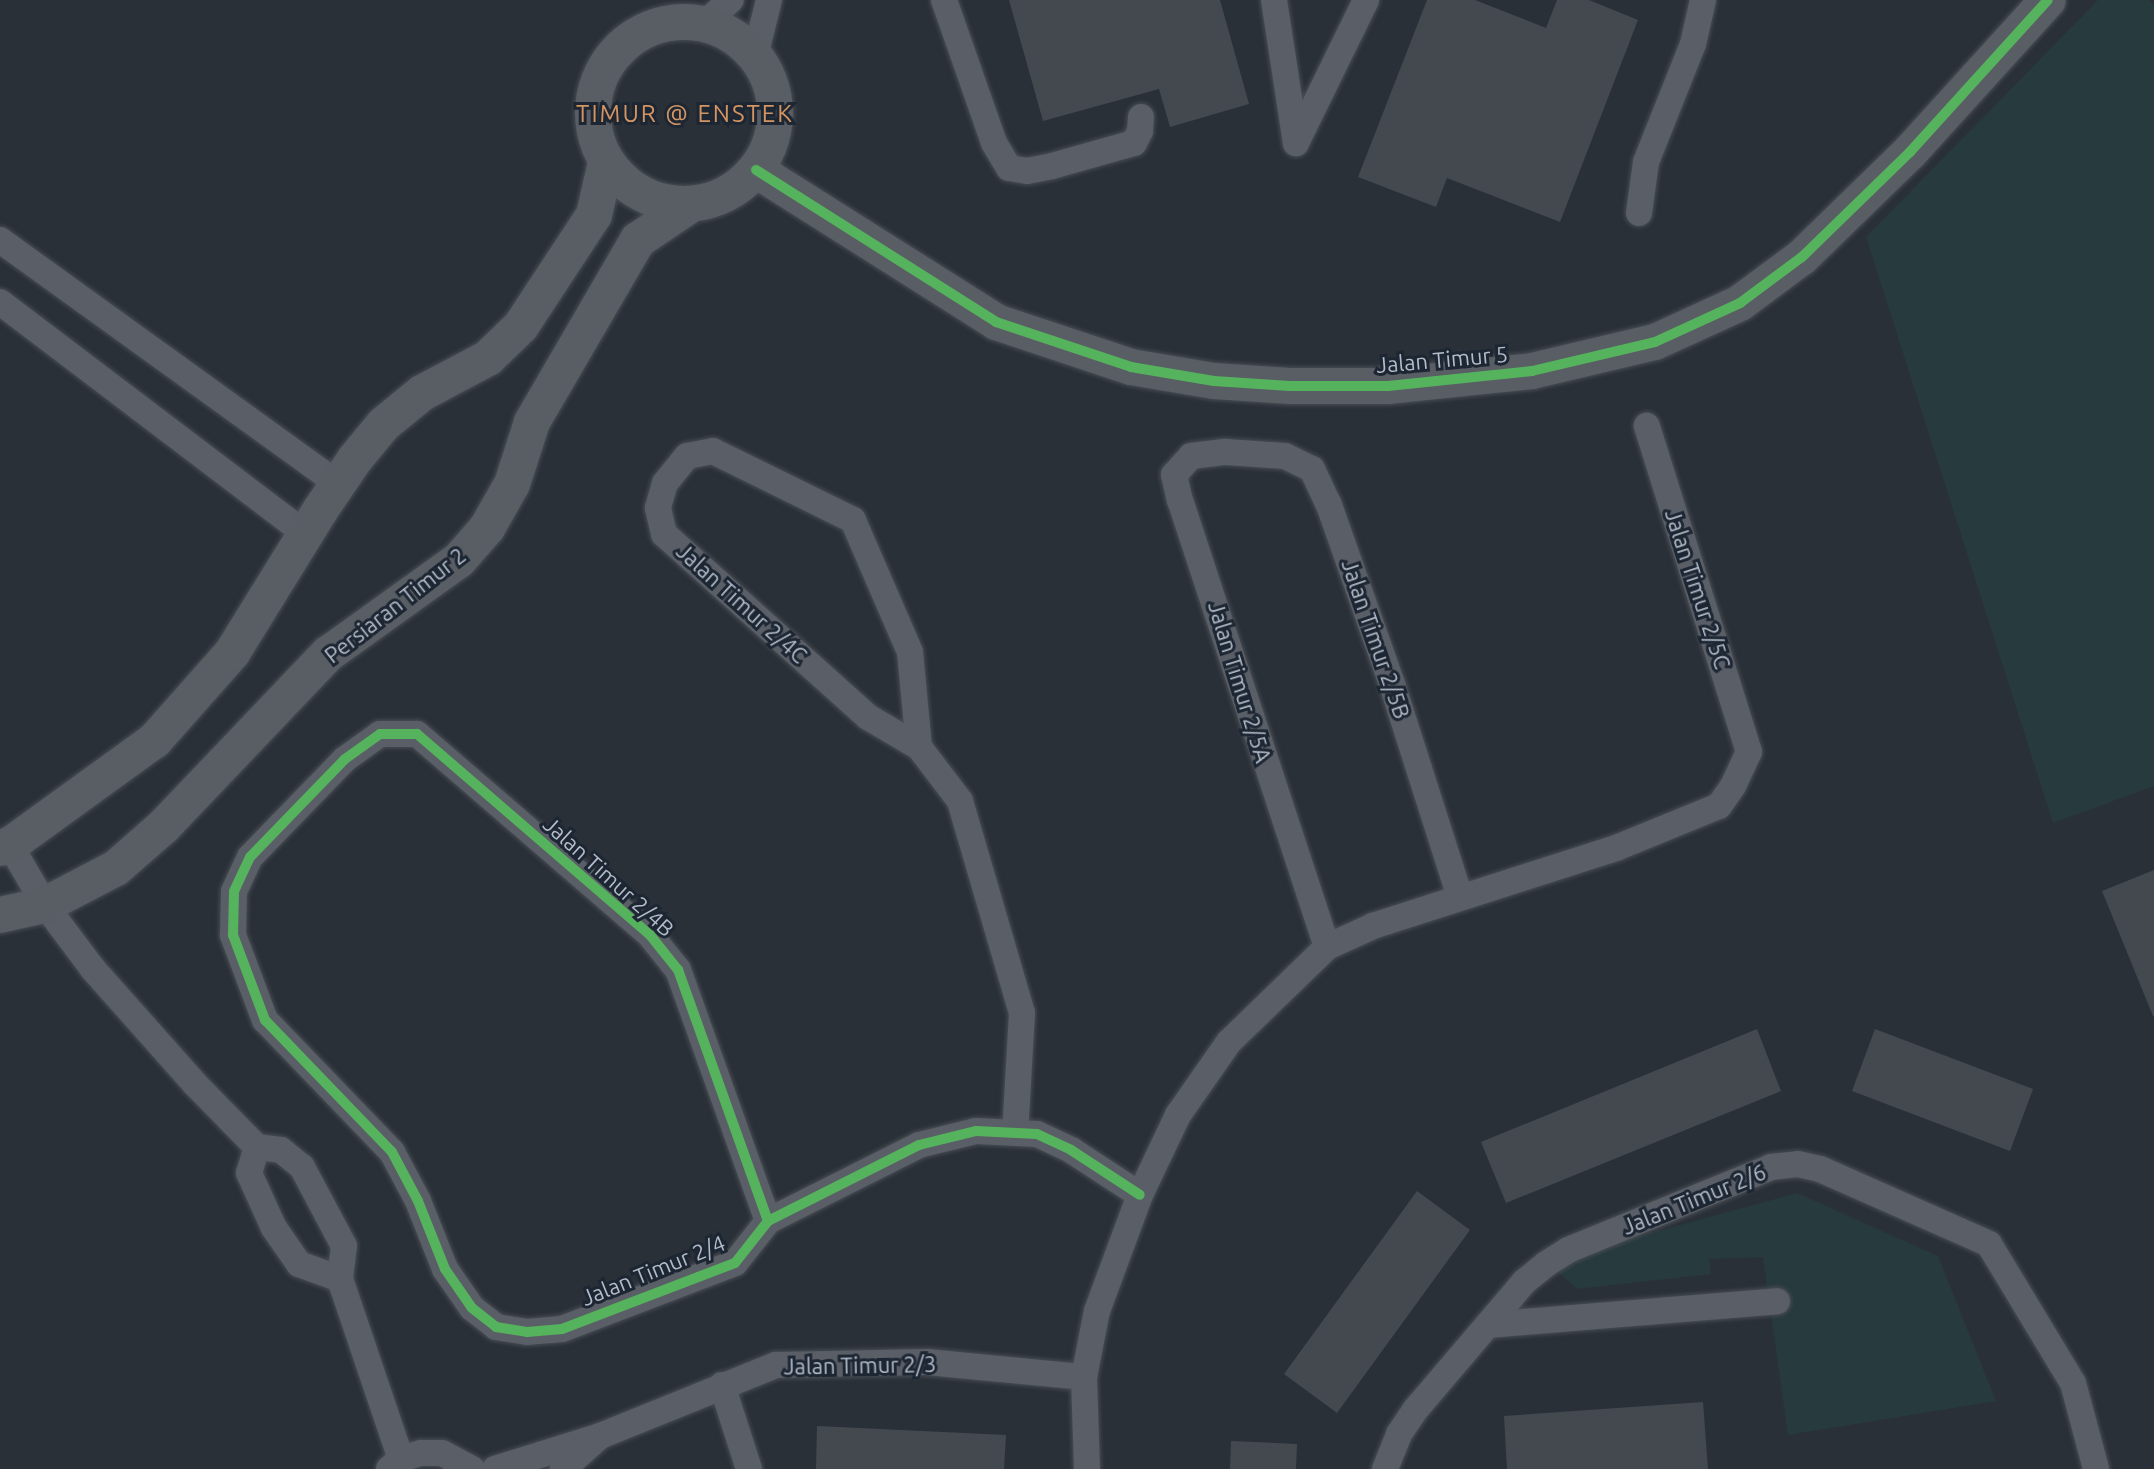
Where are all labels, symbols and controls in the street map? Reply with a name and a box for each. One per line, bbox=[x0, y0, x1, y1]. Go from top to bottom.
district label: TIMUR @ ENSTEK bbox=[576, 100, 794, 128]
street label: Jalan Timur 5 bbox=[1375, 340, 1509, 378]
street label: Jalan Timur 2/5C bbox=[1660, 506, 1736, 672]
street label: Jalan Timur 2/4C bbox=[671, 538, 813, 668]
street label: Persiaran Timur 2 bbox=[319, 542, 471, 668]
street label: Jalan Timur 2/5B bbox=[1336, 556, 1416, 722]
street label: Jalan Timur 2/5A bbox=[1203, 598, 1277, 766]
street label: Jalan Timur 2/4B bbox=[538, 810, 680, 942]
street label: Jalan Timur 2/6 bbox=[1618, 1158, 1770, 1240]
street label: Jalan Timur 2/4 bbox=[577, 1229, 729, 1311]
street label: Jalan Timur 2/3 bbox=[783, 1350, 937, 1380]

